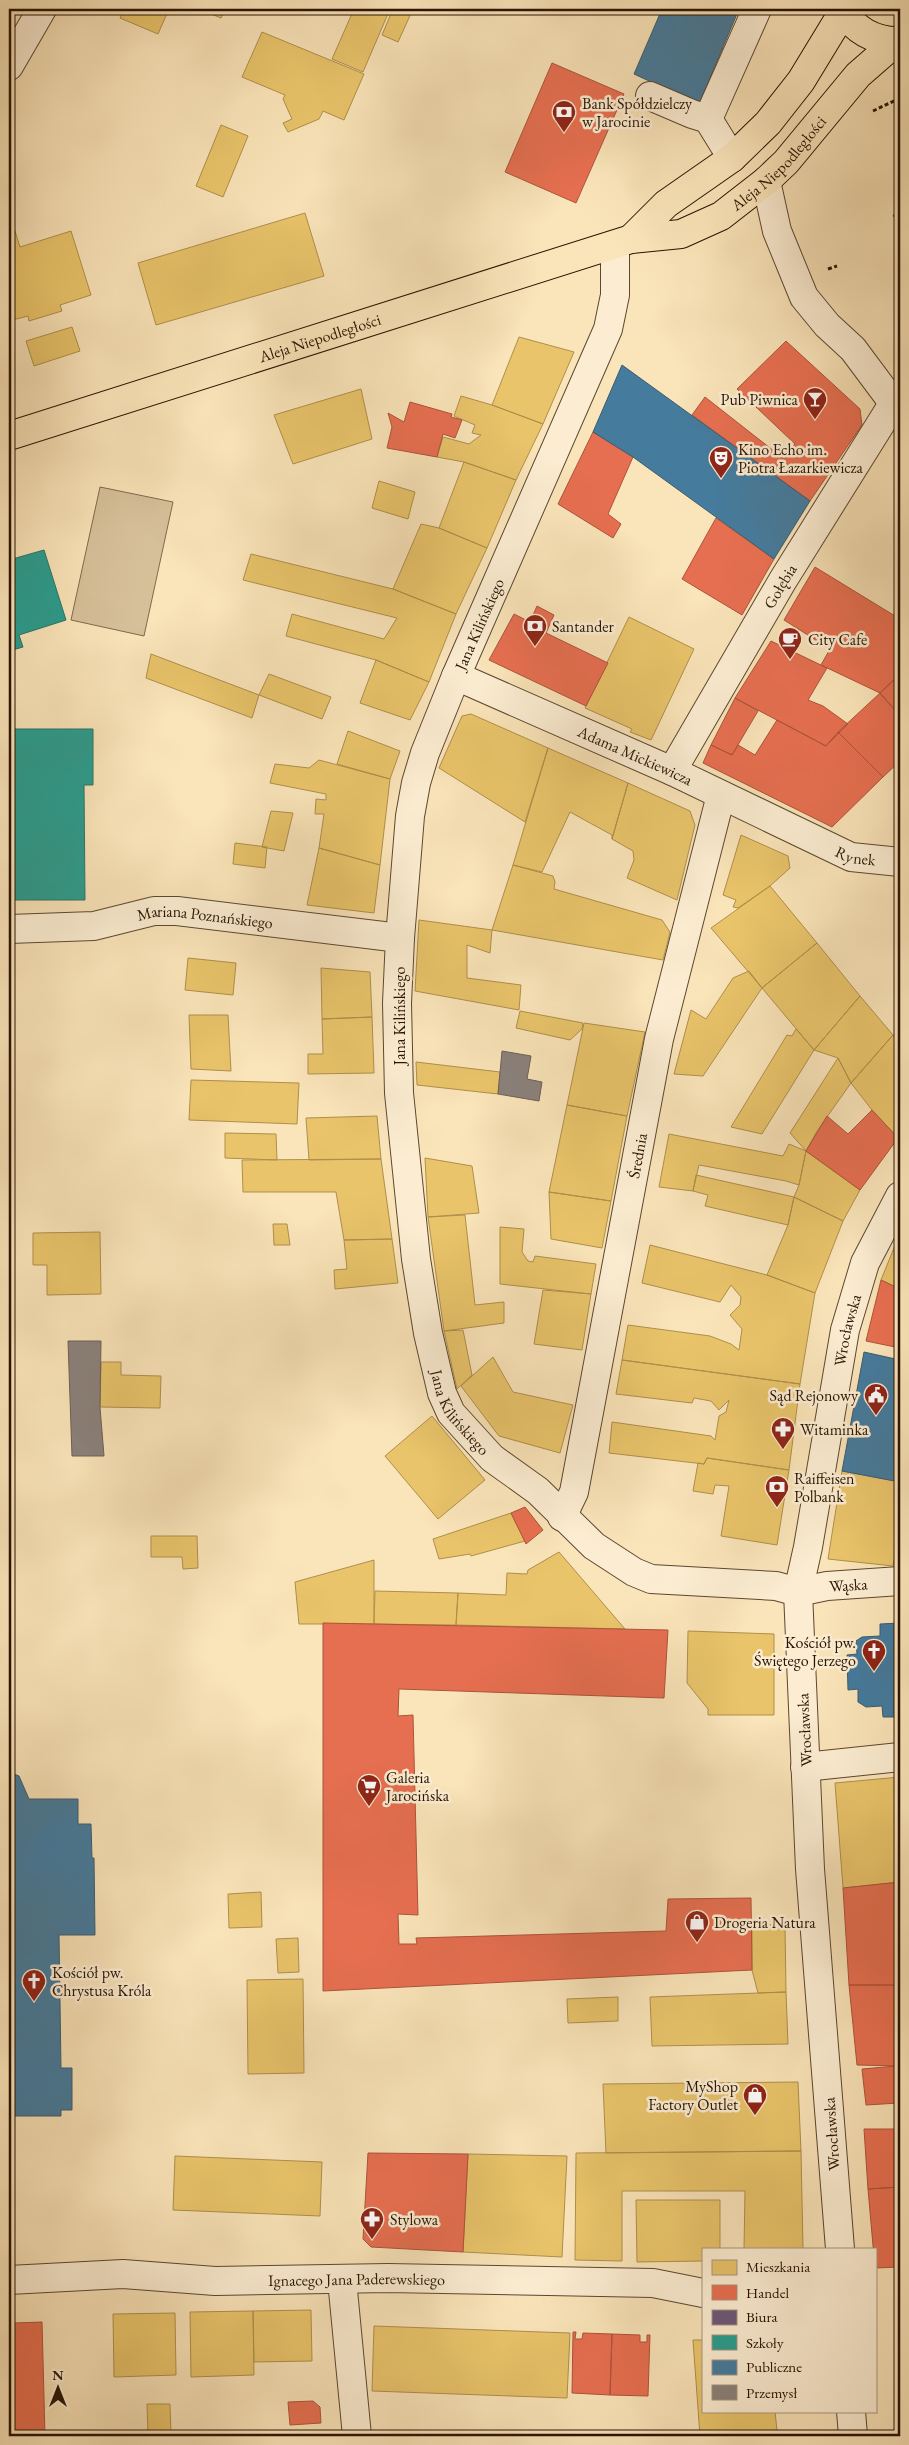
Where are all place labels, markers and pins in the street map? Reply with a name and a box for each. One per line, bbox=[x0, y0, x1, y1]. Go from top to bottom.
place label: Bank Spółdzielczy w Jarocinie bbox=[582, 93, 693, 132]
bank icon: Bank Spółdzielczy w Jarocinie bbox=[551, 99, 577, 133]
bar icon: Pub Piwnica bbox=[802, 386, 828, 420]
place label: Pub Piwnica bbox=[721, 389, 799, 410]
place label: Kino Echo im. Piotra Łazarkiewicza bbox=[738, 439, 863, 478]
theatre icon: Kino Echo im. Piotra Łazarkiewicza bbox=[708, 445, 734, 479]
bank icon: Santander bbox=[522, 613, 548, 647]
place label: Santander bbox=[552, 616, 614, 637]
cafe icon: City Cafe bbox=[777, 626, 803, 660]
place label: City Cafe bbox=[808, 629, 867, 650]
public building icon: Sąd Rejonowy bbox=[863, 1382, 889, 1416]
place label: Sąd Rejonowy bbox=[770, 1385, 859, 1406]
pharmacy icon: Witaminka bbox=[770, 1416, 796, 1450]
place label: Witaminka bbox=[800, 1419, 869, 1440]
place label: Raiffeisen Polbank bbox=[794, 1468, 855, 1507]
bank icon: Raiffeisen Polbank bbox=[764, 1474, 790, 1508]
place label: Kościół pw. Świętego Jerzego bbox=[754, 1632, 856, 1671]
church icon: Kościół pw. Świętego Jerzego bbox=[861, 1638, 887, 1672]
place label: Galeria Jarocińska bbox=[384, 1767, 450, 1806]
supermarket icon: Galeria Jarocińska bbox=[356, 1773, 382, 1807]
shop icon: Drogeria Natura bbox=[684, 1909, 710, 1943]
place label: Drogeria Natura bbox=[714, 1912, 816, 1933]
place label: Kościół pw. Chrystusa Króla bbox=[52, 1962, 152, 2001]
church icon: Kościół pw. Chrystusa Króla bbox=[21, 1968, 47, 2002]
place label: MyShop Factory Outlet bbox=[648, 2076, 738, 2115]
shop icon: MyShop Factory Outlet bbox=[742, 2082, 768, 2116]
pharmacy icon: Stylowa bbox=[359, 2206, 385, 2240]
place label: Stylowa bbox=[390, 2209, 439, 2230]

